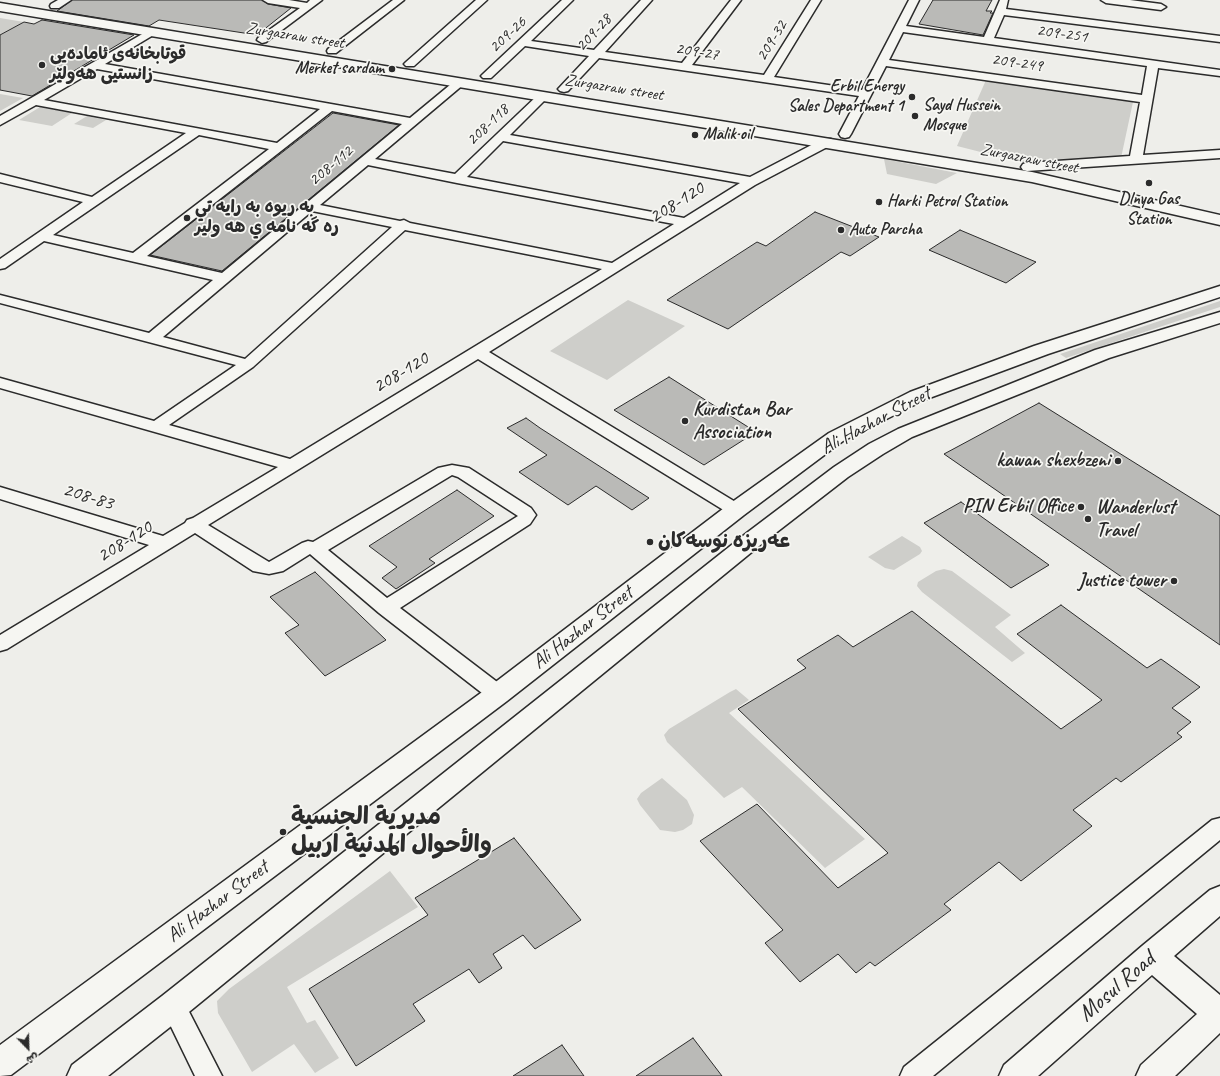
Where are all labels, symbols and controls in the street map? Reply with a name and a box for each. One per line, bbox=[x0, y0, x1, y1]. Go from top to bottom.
street label: 209-28 bbox=[572, 10, 616, 56]
street label: 209-26 bbox=[485, 13, 531, 57]
street label: 209-32 bbox=[752, 17, 792, 65]
street label: Zurgazraw street bbox=[244, 18, 346, 54]
street label: 209-251 bbox=[1035, 20, 1089, 48]
street label: 209-27 bbox=[674, 39, 720, 65]
place label: قوتابخانەی ئامادەیی زانستیی هەولێر bbox=[50, 45, 186, 85]
street label: 209-249 bbox=[990, 49, 1044, 77]
place label: Merket sardam bbox=[295, 59, 384, 79]
marker: قوتابخانەی ئامادەیی زانستیی هەولێر bbox=[37, 60, 47, 70]
marker: Merket sardam bbox=[387, 64, 397, 74]
street label: Zurgazraw street bbox=[563, 70, 665, 106]
place label: Erbil Energy Sales Department 1 bbox=[788, 77, 904, 117]
marker: Erbil Energy Sales Department 1 bbox=[907, 92, 917, 102]
place label: Sayd Hussein Mosque bbox=[923, 96, 1000, 136]
street label: 208-118 bbox=[462, 100, 514, 150]
marker: Sayd Hussein Mosque bbox=[910, 111, 920, 121]
place label: Malik oil bbox=[703, 125, 752, 145]
marker: Malik oil bbox=[690, 130, 700, 140]
street label: Zurgazraw street bbox=[978, 140, 1080, 178]
street label: 208-112 bbox=[305, 142, 357, 190]
street label: 208-120 bbox=[645, 177, 709, 229]
marker: Dlnya Gas Station bbox=[1144, 178, 1154, 188]
place label: Dlnya Gas Station bbox=[1119, 190, 1179, 230]
place label: Harki Petrol Station bbox=[887, 192, 1007, 212]
marker: Harki Petrol Station bbox=[874, 197, 884, 207]
place label: به ريوه به رايه تي ره گه نامه ي هه ولير bbox=[195, 198, 339, 238]
marker: به ريوه به رايه تي ره گه نامه ي هه ولير bbox=[182, 213, 192, 223]
place label: Auto Parcha bbox=[849, 220, 922, 240]
marker: Auto Parcha bbox=[836, 225, 846, 235]
street label: 208-120 bbox=[369, 347, 433, 399]
street label: Ali Hazhar Street bbox=[817, 382, 935, 460]
place label: Kurdistan Bar Association bbox=[693, 398, 791, 445]
marker: Kurdistan Bar Association bbox=[680, 416, 690, 426]
place label: kawan shexbzeni bbox=[996, 449, 1110, 473]
marker: kawan shexbzeni bbox=[1113, 456, 1123, 466]
street label: 208-83 bbox=[60, 478, 116, 516]
place label: PIN Erbil Office bbox=[963, 495, 1073, 519]
place label: Wanderlust Travel bbox=[1096, 496, 1175, 543]
marker: PIN Erbil Office bbox=[1076, 502, 1086, 512]
marker: Wanderlust Travel bbox=[1083, 514, 1093, 524]
street label: 208-120 bbox=[93, 516, 157, 568]
place label: عەریزە نوسەکان bbox=[658, 530, 790, 554]
marker: عەریزە نوسەکان bbox=[645, 537, 655, 547]
place label: Justice tower bbox=[1078, 569, 1166, 593]
marker: Justice tower bbox=[1169, 576, 1179, 586]
street label: Ali Hazhar Street bbox=[528, 581, 638, 675]
place label: مديرية الجنسية والأحوال المدنية اربيل bbox=[291, 804, 492, 860]
marker: مديرية الجنسية والأحوال المدنية اربيل bbox=[278, 827, 288, 837]
street label: Ali Hazhar Street bbox=[162, 856, 274, 948]
street label: Mosul Road bbox=[1073, 946, 1161, 1028]
north arrow bbox=[8, 1028, 48, 1068]
text: ش bbox=[24, 1050, 41, 1068]

